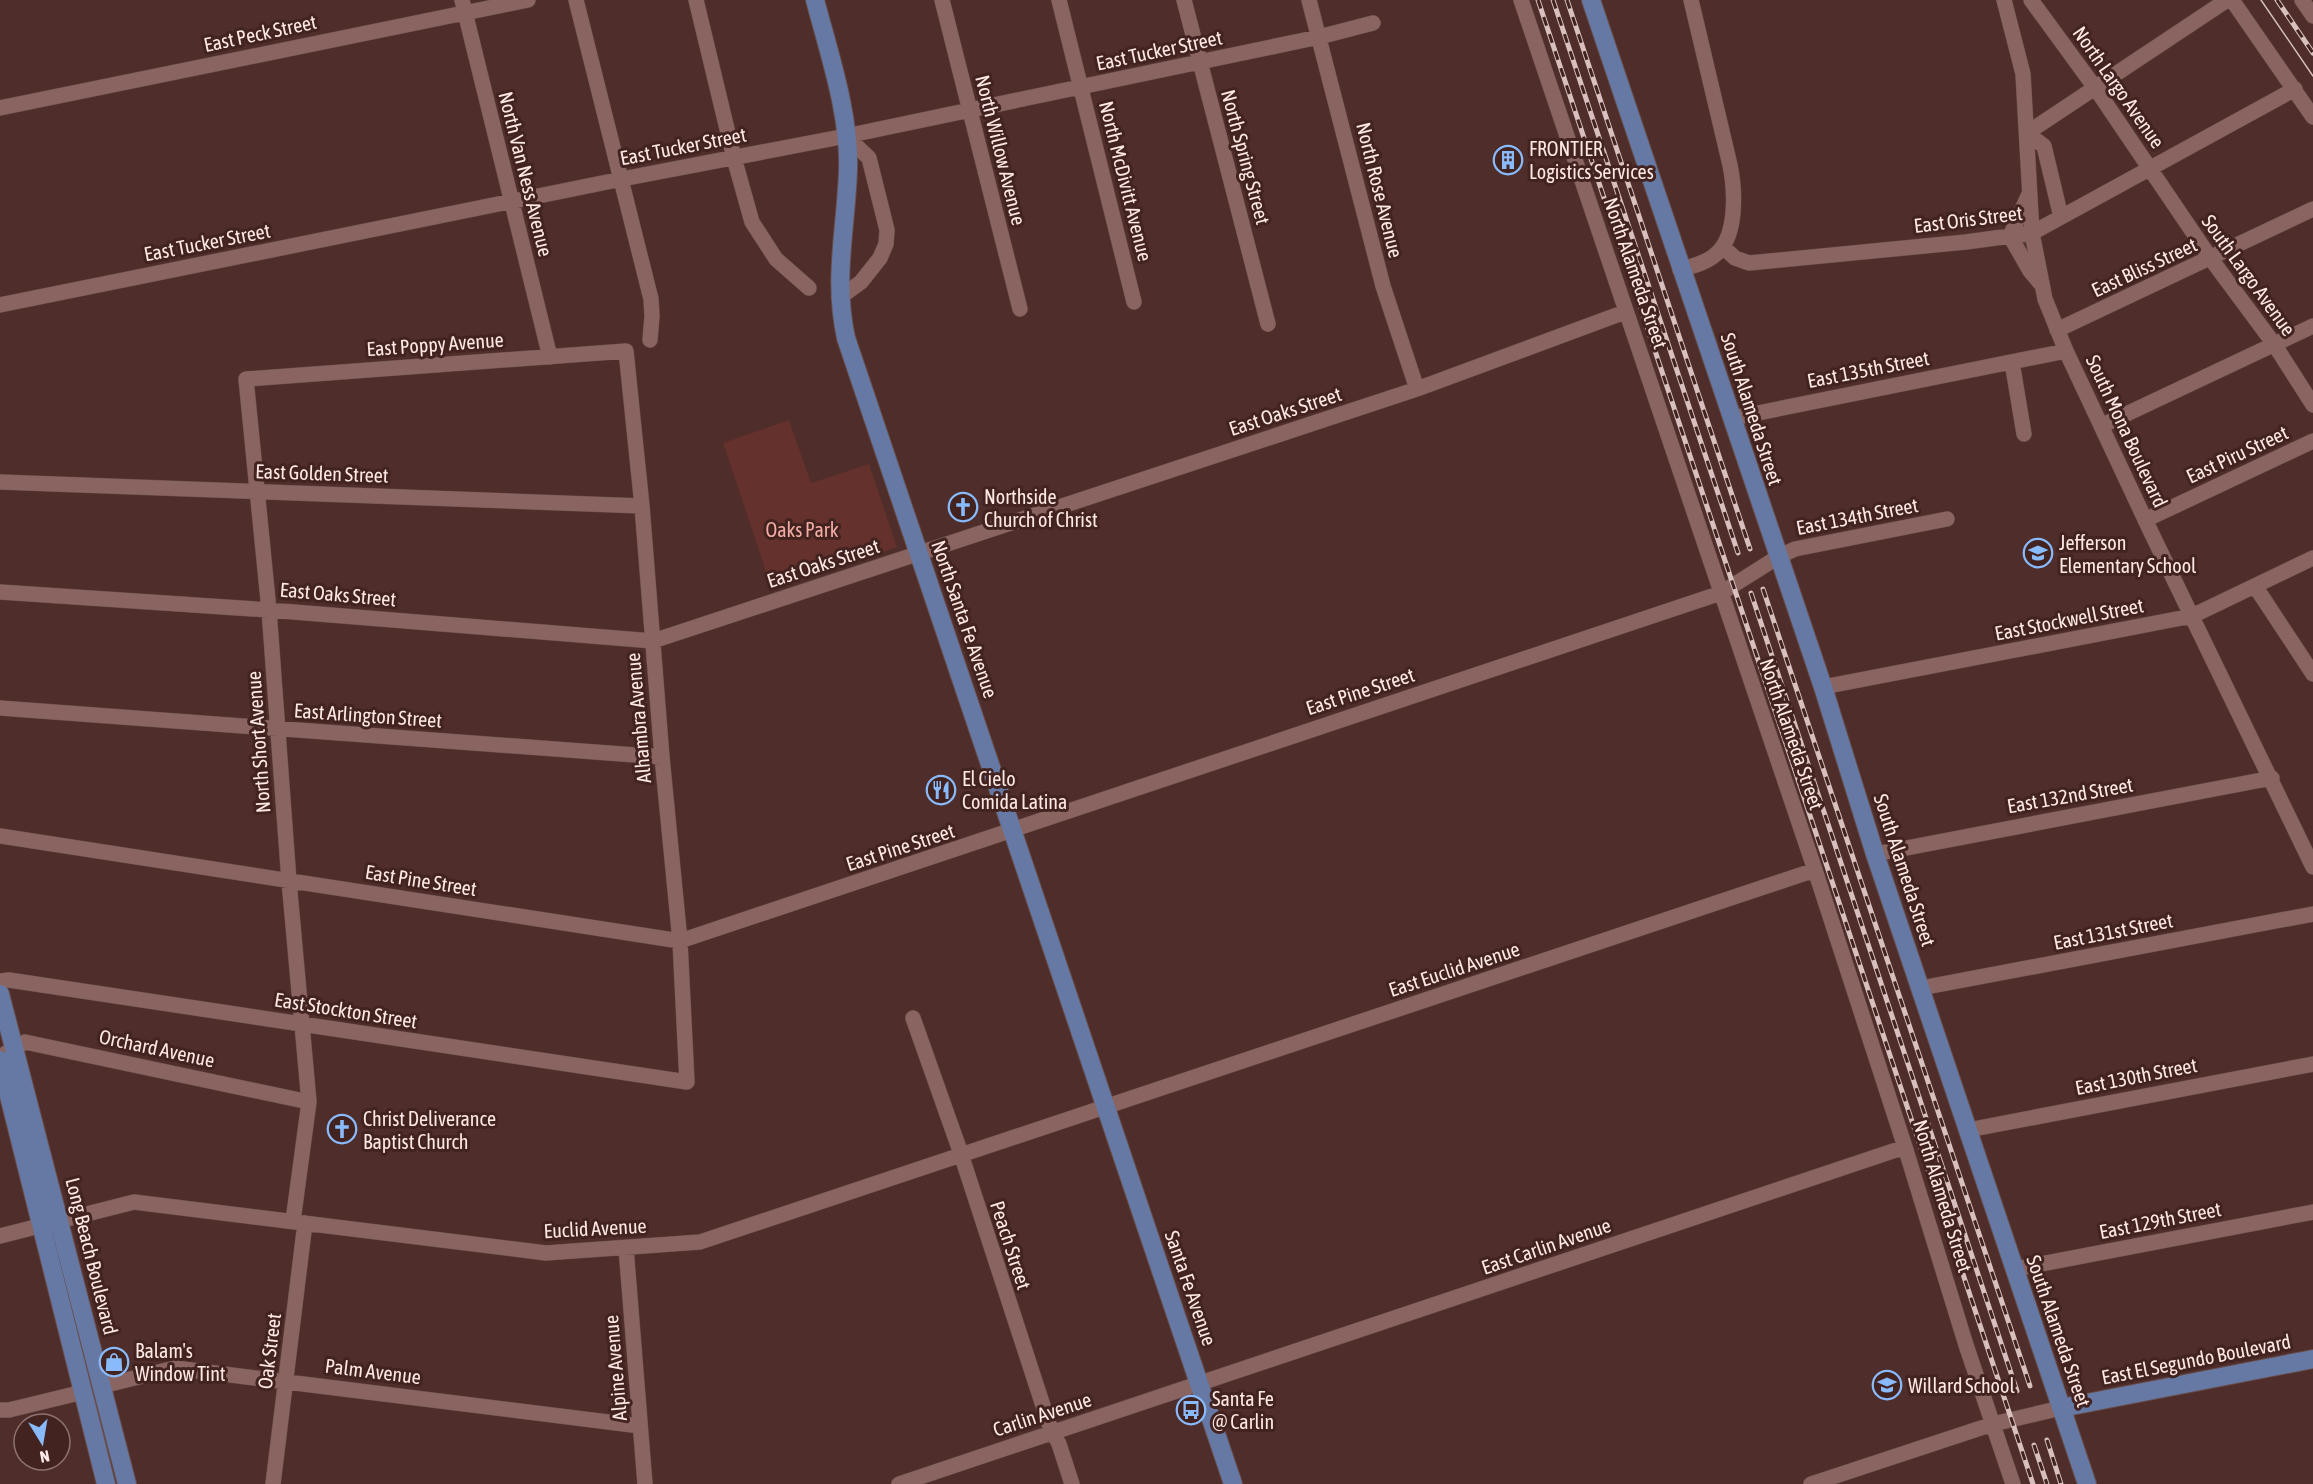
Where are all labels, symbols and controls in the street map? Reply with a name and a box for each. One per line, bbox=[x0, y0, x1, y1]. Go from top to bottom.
street label: East Peck Street bbox=[201, 10, 319, 56]
street label: North Largo Avenue bbox=[2069, 22, 2169, 152]
street label: East Tucker Street bbox=[1094, 25, 1224, 75]
street label: North Willow Avenue bbox=[971, 73, 1031, 227]
street label: North Spring Street bbox=[1217, 87, 1275, 227]
street label: North Van Ness Avenue bbox=[494, 89, 558, 259]
street label: North McDivitt Avenue bbox=[1095, 99, 1157, 263]
street label: North Rose Avenue bbox=[1352, 120, 1408, 260]
street label: East Tucker Street bbox=[618, 122, 748, 170]
place label: FRONTIER Logistics Services bbox=[1529, 137, 1654, 183]
building icon: FRONTIER Logistics Services bbox=[1492, 144, 1524, 176]
street label: North Alameda Street bbox=[1599, 194, 1673, 352]
street label: East Oris Street bbox=[1912, 201, 2024, 237]
street label: South Largo Avenue bbox=[2197, 210, 2301, 340]
street label: East Tucker Street bbox=[142, 218, 272, 266]
street label: East Bliss Street bbox=[2088, 232, 2201, 301]
street label: East Poppy Avenue bbox=[366, 328, 504, 360]
street label: South Alameda Street bbox=[1717, 330, 1788, 488]
street label: East 135th Street bbox=[1805, 346, 1931, 392]
street label: South Mona Boulevard bbox=[2082, 351, 2172, 511]
street label: East Oaks Street bbox=[1226, 382, 1344, 440]
street label: East Piru Street bbox=[2182, 420, 2292, 488]
street label: East Golden Street bbox=[255, 459, 389, 487]
place label: Northside Church of Christ bbox=[984, 485, 1098, 531]
church icon: Northside Church of Christ bbox=[947, 491, 979, 523]
street label: East 134th Street bbox=[1794, 493, 1920, 539]
park label: Oaks Park bbox=[766, 518, 839, 541]
place label: Jefferson Elementary School bbox=[2059, 531, 2197, 577]
street label: East Oaks Street bbox=[764, 534, 882, 592]
street label: North Santa Fe Avenue bbox=[927, 537, 1003, 701]
school or university icon: Jefferson Elementary School bbox=[2022, 537, 2054, 569]
street label: East Oaks Street bbox=[279, 577, 397, 611]
street label: East Stockwell Street bbox=[1993, 593, 2146, 645]
street label: Alhambra Avenue bbox=[621, 652, 655, 784]
street label: North Alameda Street bbox=[1755, 655, 1829, 813]
street label: East Pine Street bbox=[1303, 663, 1417, 719]
street label: North Short Avenue bbox=[242, 670, 274, 814]
street label: East Arlington Street bbox=[293, 698, 443, 732]
place label: El Cielo Comida Latina bbox=[962, 767, 1067, 813]
street label: East 132nd Street bbox=[2005, 773, 2135, 817]
restaurant icon: El Cielo Comida Latina bbox=[925, 774, 957, 806]
street label: South Alameda Street bbox=[1870, 791, 1941, 949]
street label: East Pine Street bbox=[843, 819, 957, 875]
street label: East Pine Street bbox=[364, 860, 479, 900]
street label: East 131st Street bbox=[2051, 908, 2175, 954]
street label: East Euclid Avenue bbox=[1386, 937, 1522, 1001]
street label: East Stockton Street bbox=[273, 987, 419, 1033]
street label: Orchard Avenue bbox=[97, 1025, 217, 1071]
street label: East 130th Street bbox=[2073, 1053, 2199, 1099]
place label: Christ Deliverance Baptist Church bbox=[363, 1107, 496, 1153]
church icon: Christ Deliverance Baptist Church bbox=[326, 1113, 358, 1145]
street label: North Alameda Street bbox=[1909, 1117, 1977, 1275]
street label: Long Beach Boulevard bbox=[61, 1175, 123, 1337]
street label: East 129th Street bbox=[2097, 1197, 2223, 1243]
street label: Peach Street bbox=[986, 1198, 1036, 1292]
street label: East Carlin Avenue bbox=[1478, 1213, 1614, 1279]
street label: Euclid Avenue bbox=[543, 1214, 647, 1242]
street label: Santa Fe Avenue bbox=[1161, 1228, 1221, 1348]
street label: South Alameda Street bbox=[2022, 1252, 2096, 1410]
street label: Oak Street bbox=[253, 1311, 285, 1390]
street label: Alpine Avenue bbox=[599, 1314, 631, 1422]
street label: East El Segundo Boulevard bbox=[2099, 1329, 2293, 1389]
place label: Balam's Window Tint bbox=[135, 1339, 226, 1385]
shop icon: Balam's Window Tint bbox=[98, 1346, 130, 1378]
street label: Palm Avenue bbox=[324, 1354, 422, 1388]
school or university icon: Willard School bbox=[1871, 1369, 1903, 1401]
place label: Willard School bbox=[1908, 1374, 2015, 1397]
street label: Carlin Avenue bbox=[990, 1387, 1094, 1441]
place label: Santa Fe @ Carlin bbox=[1212, 1387, 1274, 1433]
bus stop icon: Santa Fe @ Carlin bbox=[1175, 1394, 1207, 1426]
north arrow bbox=[12, 1412, 72, 1472]
text: N bbox=[39, 1447, 51, 1466]

